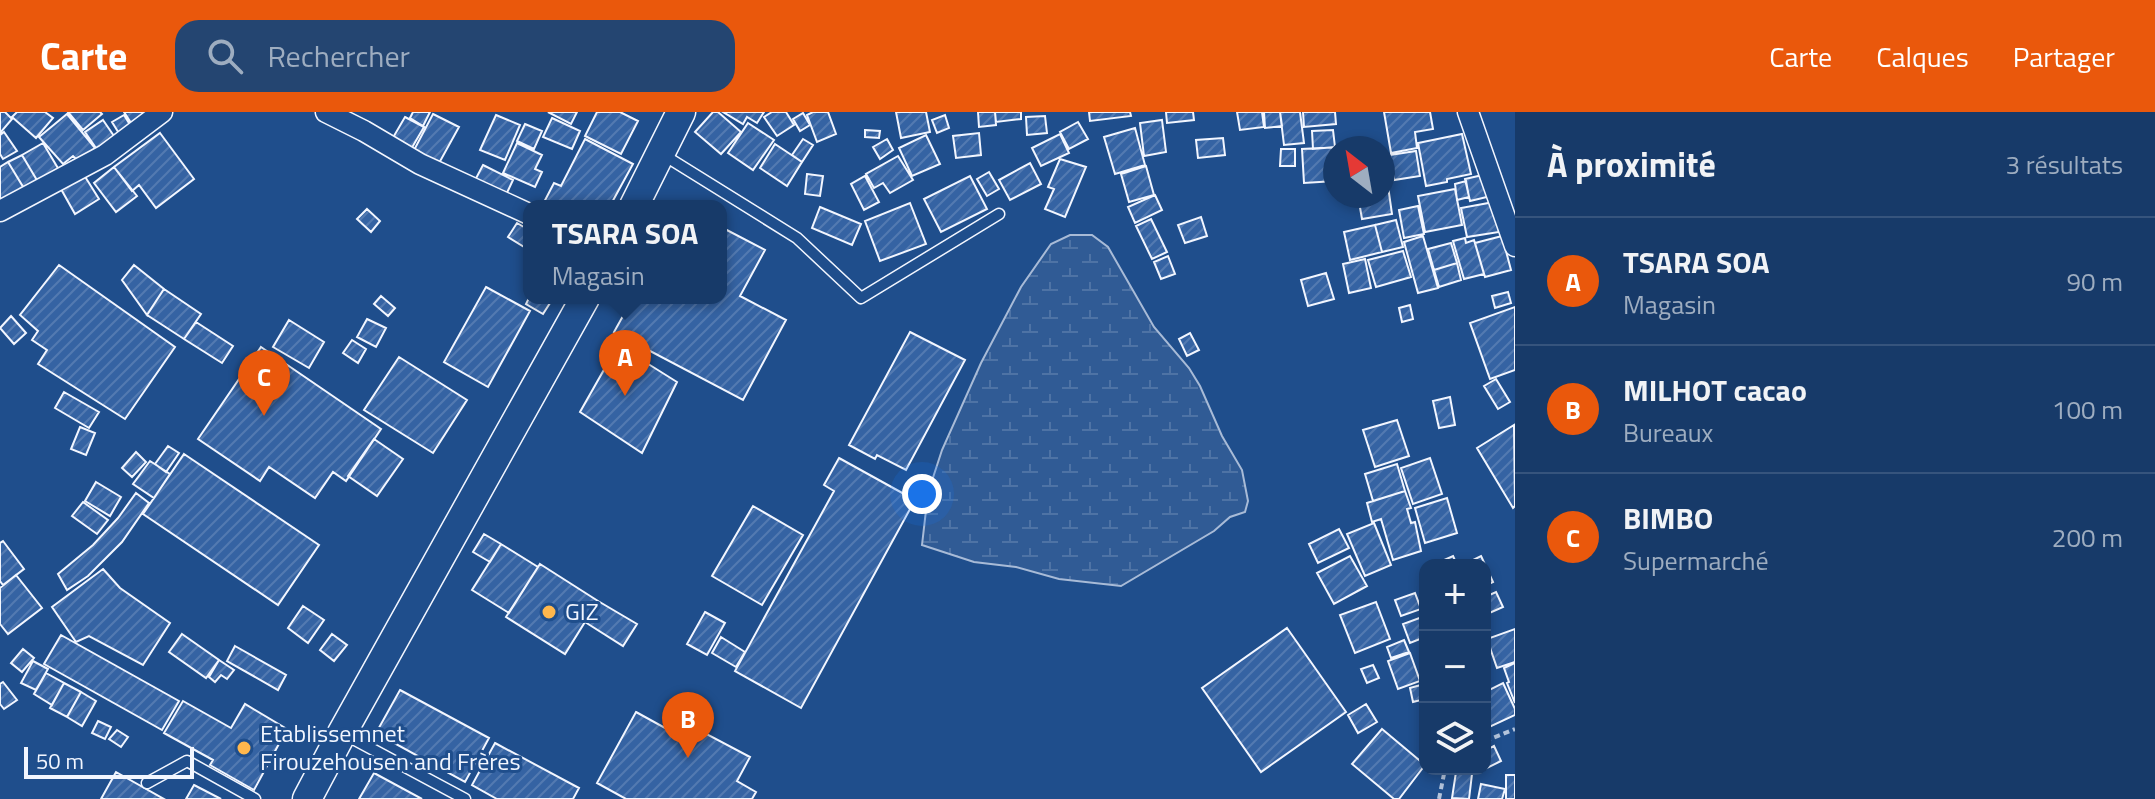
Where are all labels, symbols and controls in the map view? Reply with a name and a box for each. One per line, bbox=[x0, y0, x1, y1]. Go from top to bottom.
search box bbox=[175, 20, 735, 92]
text: Carte bbox=[40, 27, 127, 85]
text: Rechercher bbox=[267, 33, 410, 79]
icon: search bbox=[203, 34, 247, 78]
text: Carte bbox=[1769, 35, 1832, 78]
text: Calques bbox=[1876, 35, 1969, 78]
text: Partager bbox=[2013, 35, 2115, 78]
north arrow bbox=[1323, 136, 1395, 208]
text: À proximité bbox=[1547, 138, 1716, 190]
text: 3 résultats bbox=[2006, 145, 2123, 184]
popup bbox=[523, 200, 727, 304]
text: TSARA SOA bbox=[552, 210, 698, 256]
text: TSARA SOA bbox=[1623, 239, 1770, 285]
text: Magasin bbox=[552, 256, 645, 295]
text: A bbox=[1565, 262, 1581, 301]
text: 90 m bbox=[2066, 262, 2123, 301]
text: Magasin bbox=[1623, 285, 1716, 324]
pin: A bbox=[599, 330, 651, 396]
pin: C bbox=[238, 350, 290, 416]
text: MILHOT cacao bbox=[1623, 367, 1807, 413]
text: B bbox=[1565, 390, 1581, 429]
text: 100 m bbox=[2052, 390, 2123, 429]
text: Bureaux bbox=[1623, 413, 1713, 452]
your location bbox=[902, 474, 942, 514]
text: BIMBO bbox=[1623, 495, 1713, 541]
text: C bbox=[1566, 518, 1580, 557]
text: 200 m bbox=[2052, 518, 2123, 557]
text: Supermarché bbox=[1623, 541, 1769, 580]
map controls bbox=[1419, 559, 1491, 775]
button: + bbox=[1419, 559, 1491, 631]
place label: GIZ bbox=[565, 593, 599, 629]
marker: GIZ bbox=[540, 603, 558, 621]
button: − bbox=[1419, 631, 1491, 703]
pin: B bbox=[662, 692, 714, 758]
button: layers bbox=[1419, 703, 1491, 775]
place label: Etablissemnet Firouzehousen and Frères bbox=[260, 715, 521, 779]
marker: Etablissemnet Firouzehousen and Frères bbox=[235, 739, 253, 757]
scale bar bbox=[24, 743, 194, 779]
text: 50 m bbox=[36, 744, 84, 778]

